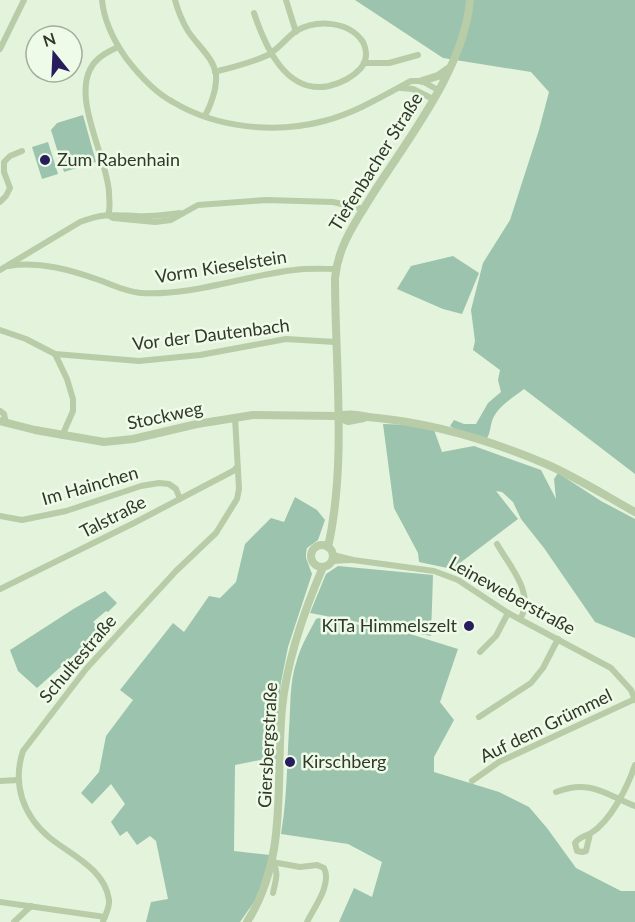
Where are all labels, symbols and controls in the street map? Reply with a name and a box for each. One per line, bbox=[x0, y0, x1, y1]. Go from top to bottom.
north arrow bbox=[24, 24, 84, 84]
text: N bbox=[40, 28, 58, 50]
street label: Tiefenbacher Straße bbox=[324, 88, 427, 235]
place label: Zum Rabenhain bbox=[57, 148, 180, 170]
marker: Zum Rabenhain bbox=[38, 153, 52, 167]
street label: Vorm Kieselstein bbox=[154, 245, 288, 287]
street label: Vor der Dautenbach bbox=[131, 313, 291, 355]
street label: Stockweg bbox=[125, 396, 205, 434]
street label: Im Hainchen bbox=[39, 461, 140, 509]
street label: Talstraße bbox=[76, 490, 149, 542]
street label: Leineweberstraße bbox=[445, 551, 579, 639]
street label: Schultestraße bbox=[34, 610, 120, 707]
place label: KiTa Himmelszelt bbox=[321, 614, 458, 636]
marker: KiTa Himmelszelt bbox=[462, 619, 476, 633]
street label: Giersbergstraße bbox=[253, 681, 281, 808]
street label: Auf dem Grümmel bbox=[476, 684, 615, 767]
place label: Kirschberg bbox=[302, 750, 386, 772]
marker: Kirschberg bbox=[283, 755, 297, 769]

